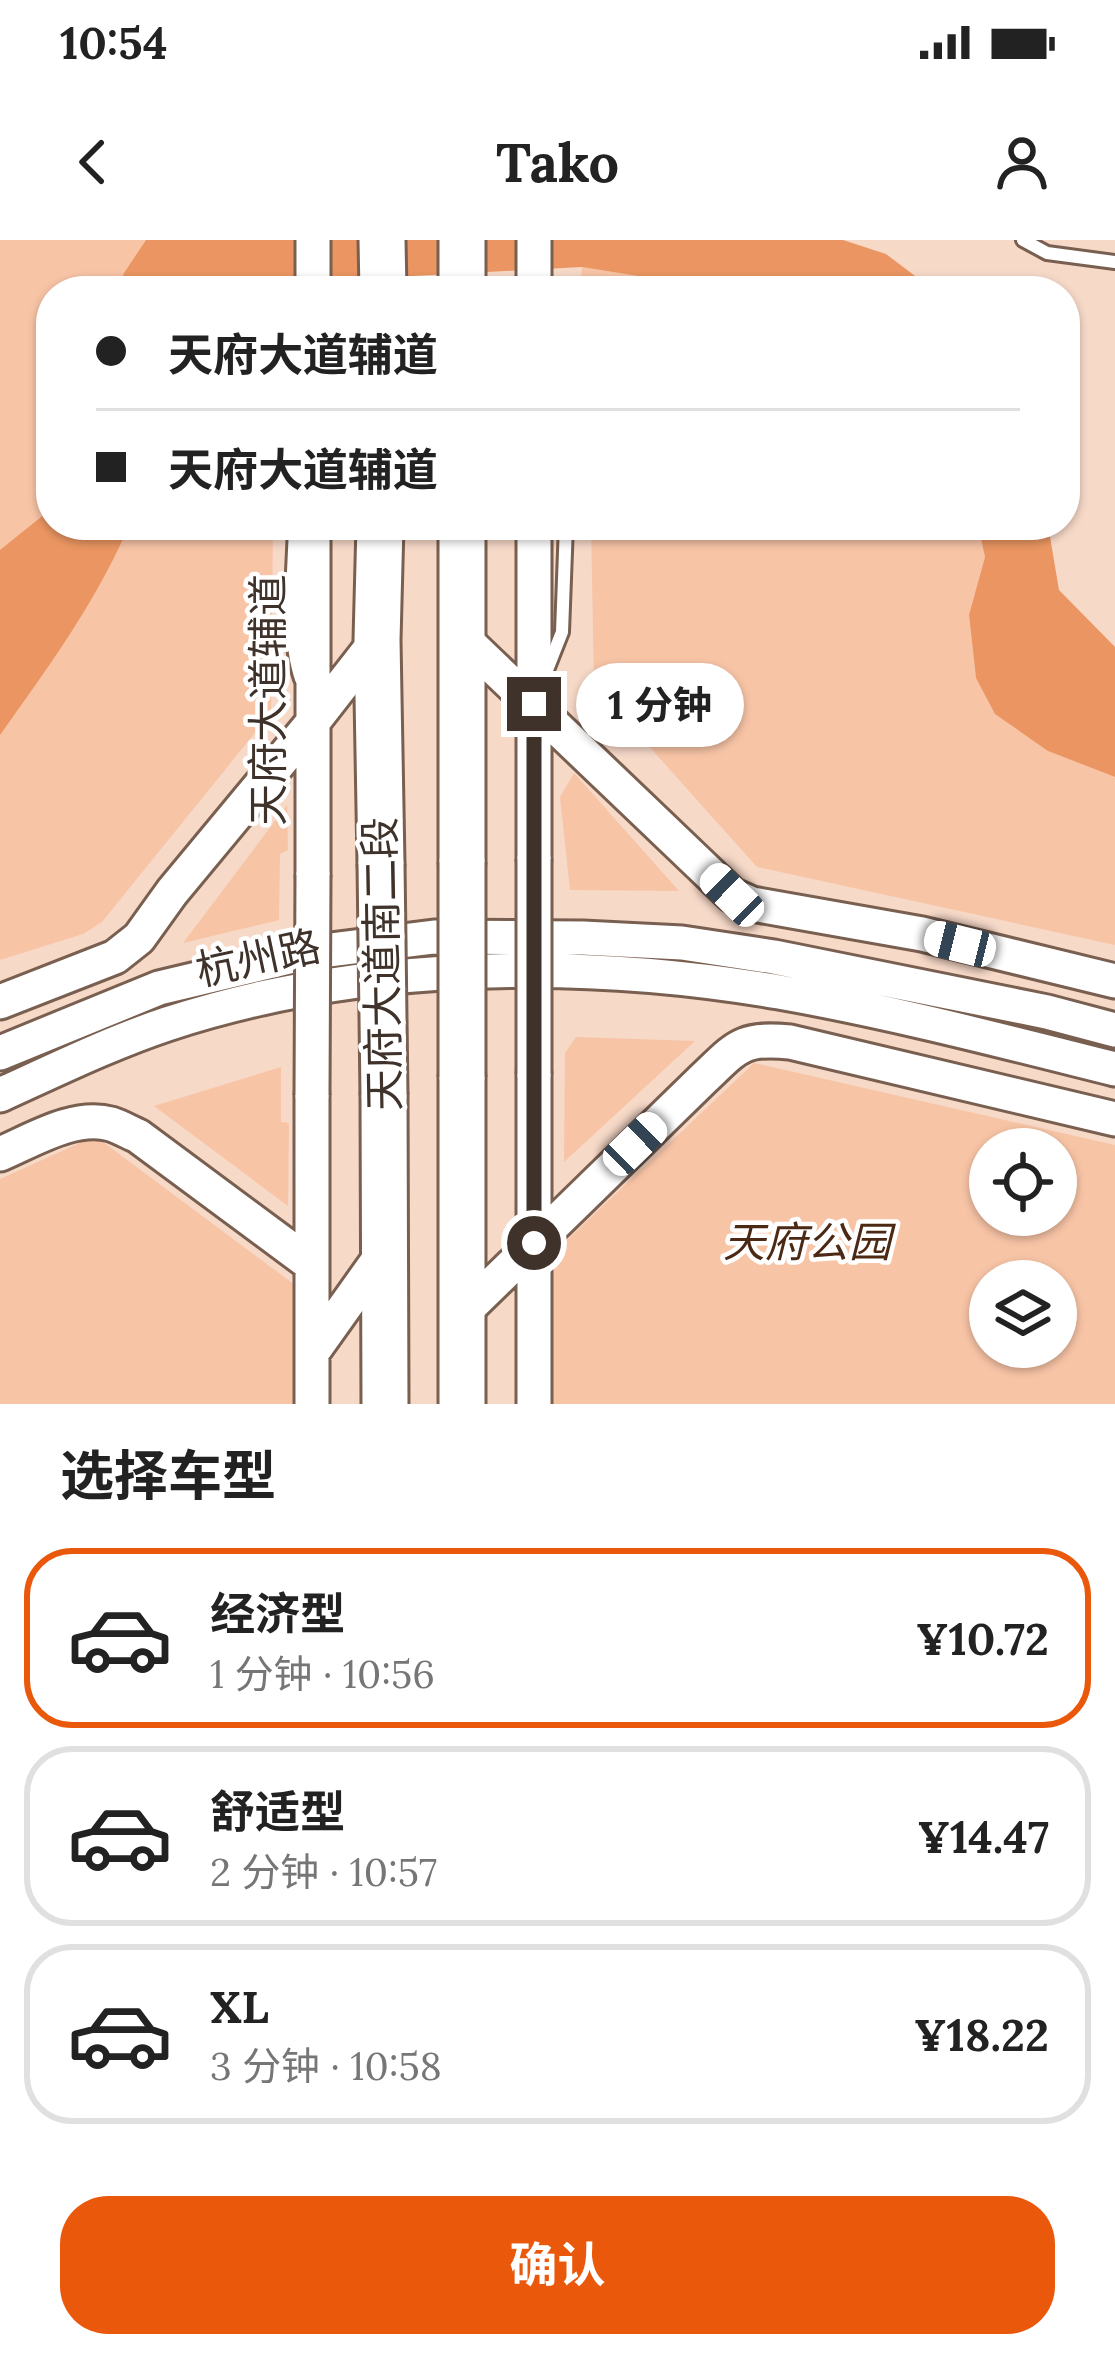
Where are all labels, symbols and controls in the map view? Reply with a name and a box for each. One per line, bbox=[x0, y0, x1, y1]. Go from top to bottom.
text: 10:54 bbox=[60, 14, 168, 71]
text: Tako bbox=[496, 128, 619, 197]
icon: back bbox=[60, 129, 126, 195]
icon: person bbox=[989, 129, 1055, 195]
text: 天府大道辅道 bbox=[168, 326, 438, 383]
text: 天府大道辅道 bbox=[168, 441, 438, 498]
street label: 天府大道辅道 bbox=[241, 574, 295, 826]
callout: 1 分钟 bbox=[576, 662, 744, 746]
route end bbox=[507, 677, 561, 731]
text: 1 分钟 bbox=[608, 680, 712, 730]
street label: 天府大道南二段 bbox=[352, 817, 412, 1111]
car bbox=[694, 857, 770, 933]
street label: 杭州路 bbox=[191, 918, 325, 998]
car bbox=[921, 918, 999, 970]
car bbox=[597, 1106, 673, 1182]
map controls bbox=[969, 1128, 1077, 1368]
button: locate bbox=[969, 1128, 1077, 1236]
park label: 天府公园 bbox=[723, 1215, 896, 1269]
route start bbox=[507, 1216, 561, 1270]
button: layers bbox=[969, 1260, 1077, 1368]
text: 选择车型 bbox=[60, 1441, 276, 1510]
icon: car bbox=[66, 1584, 174, 1692]
text: 经济型 bbox=[210, 1585, 345, 1642]
text: ¥10.72 bbox=[916, 1610, 1049, 1667]
text: 1 分钟 · 10:56 bbox=[210, 1649, 435, 1699]
icon: car bbox=[66, 1782, 174, 1890]
text: 舒适型 bbox=[210, 1783, 345, 1840]
text: ¥14.47 bbox=[917, 1808, 1049, 1865]
text: 2 分钟 · 10:57 bbox=[210, 1847, 437, 1897]
text: XL bbox=[210, 1978, 269, 2035]
icon: car bbox=[66, 1980, 174, 2088]
text: ¥18.22 bbox=[914, 2006, 1049, 2063]
text: 3 分钟 · 10:58 bbox=[210, 2041, 442, 2091]
button: 确认 bbox=[60, 2196, 1055, 2334]

